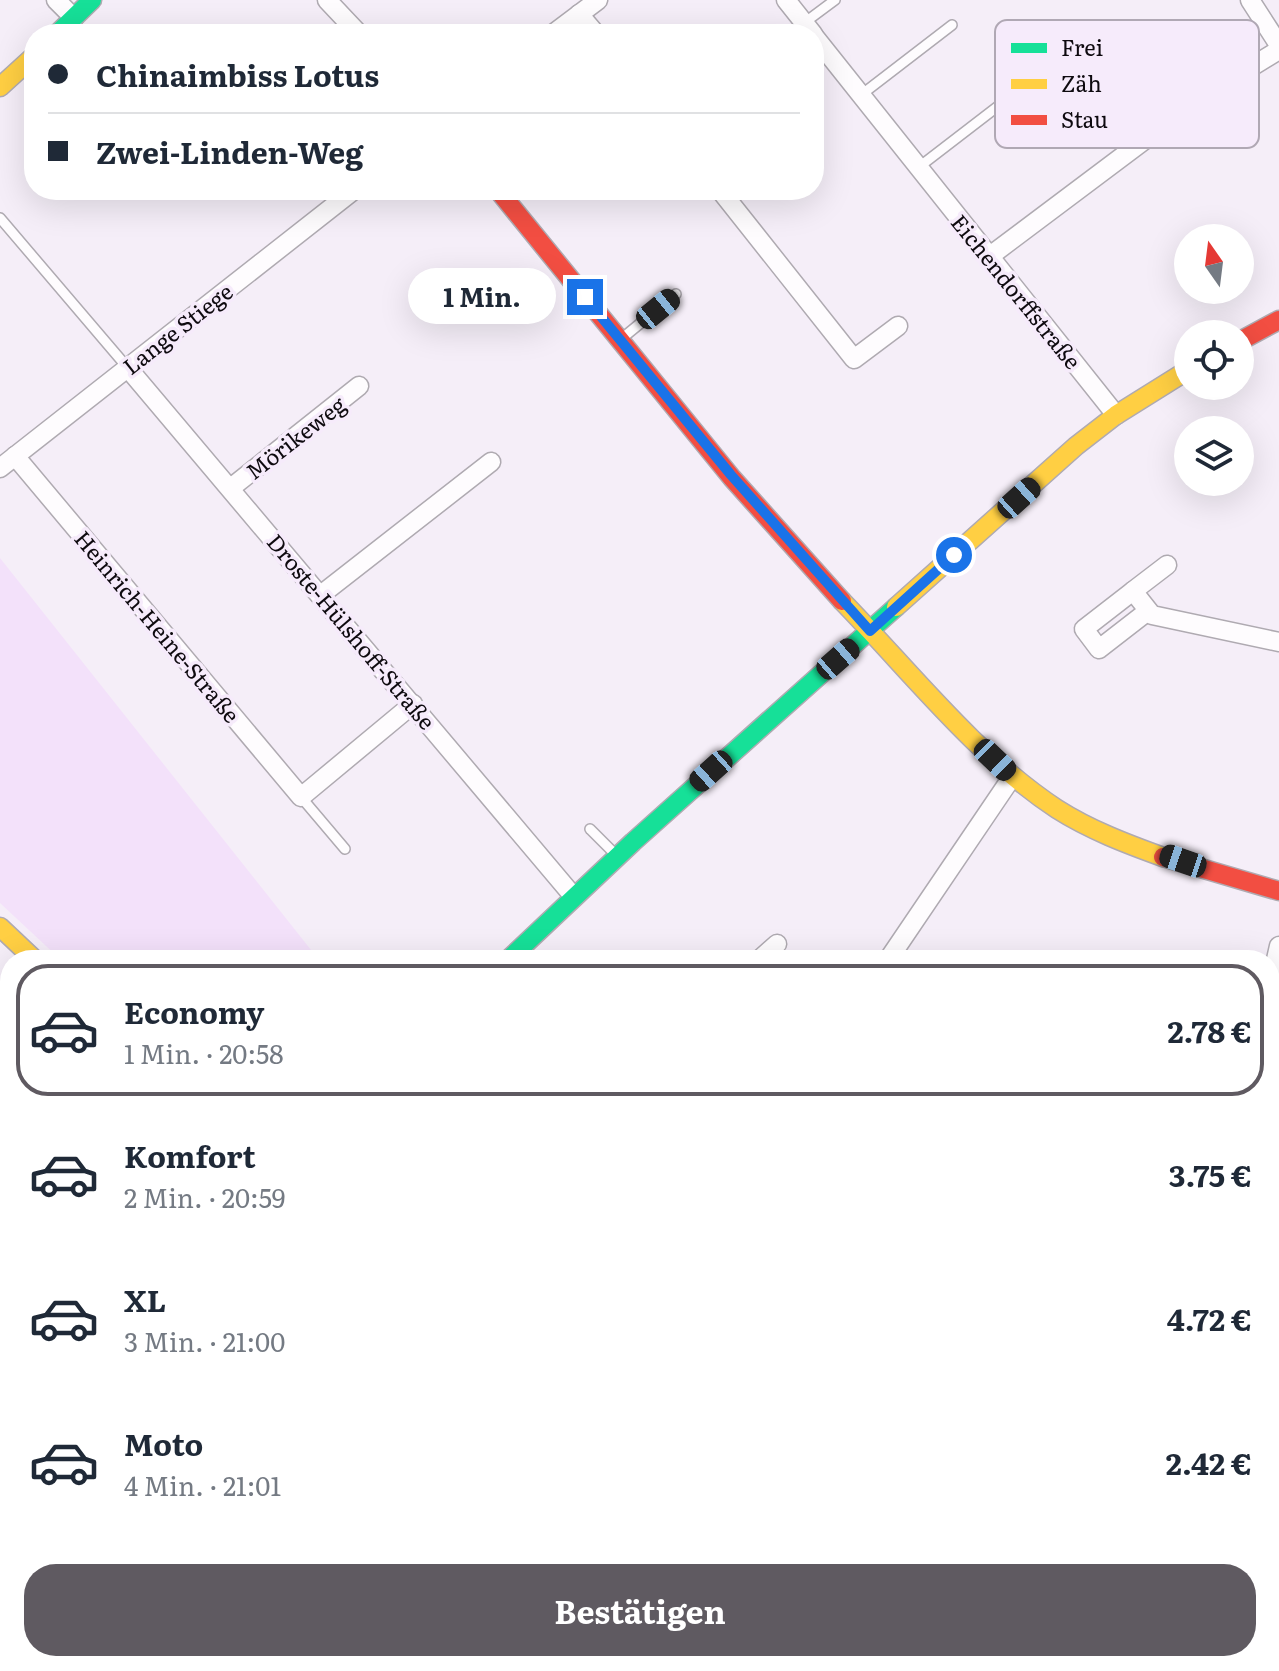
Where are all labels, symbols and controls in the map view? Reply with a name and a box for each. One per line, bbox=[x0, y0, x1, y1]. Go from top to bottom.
legend bbox=[995, 20, 1259, 148]
text: Frei bbox=[1061, 30, 1103, 63]
text: Chinaimbiss Lotus bbox=[96, 52, 379, 96]
text: Zäh bbox=[1061, 66, 1102, 99]
text: Stau bbox=[1061, 102, 1108, 135]
text: Zwei-Linden-Weg bbox=[96, 129, 363, 173]
street label: Eichendorffstraße bbox=[944, 206, 1090, 376]
north arrow bbox=[1174, 224, 1254, 304]
map controls bbox=[1174, 224, 1254, 496]
callout: 1 Min. bbox=[409, 269, 557, 325]
street label: Lange Stiege bbox=[115, 274, 239, 382]
text: 1 Min. bbox=[443, 276, 521, 315]
route end bbox=[567, 279, 603, 315]
car bbox=[632, 285, 684, 333]
button: locate bbox=[1174, 320, 1254, 400]
street label: Mörikeweg bbox=[238, 387, 352, 487]
button: layers bbox=[1174, 416, 1254, 496]
car bbox=[993, 473, 1045, 523]
street label: Heinrich-Heine-Straße bbox=[68, 523, 248, 729]
street label: Droste-Hülshoff-Straße bbox=[260, 526, 444, 736]
route start bbox=[936, 537, 972, 573]
car bbox=[812, 634, 864, 684]
car bbox=[969, 735, 1021, 785]
car bbox=[685, 746, 737, 796]
car bbox=[1156, 842, 1210, 880]
text: Economy bbox=[124, 989, 264, 1033]
icon: car bbox=[28, 994, 100, 1066]
text: 2.78 € bbox=[1168, 1008, 1252, 1052]
text: 1 Min. · 20:58 bbox=[124, 1033, 284, 1072]
text: Komfort bbox=[124, 1133, 256, 1177]
icon: car bbox=[28, 1138, 100, 1210]
text: 3.75 € bbox=[1169, 1152, 1252, 1196]
text: 2 Min. · 20:59 bbox=[124, 1177, 285, 1216]
text: XL bbox=[124, 1277, 166, 1321]
icon: car bbox=[28, 1282, 100, 1354]
text: 4.72 € bbox=[1167, 1296, 1252, 1340]
text: 3 Min. · 21:00 bbox=[124, 1321, 285, 1360]
text: Moto bbox=[124, 1421, 203, 1465]
icon: car bbox=[28, 1426, 100, 1498]
text: 2.42 € bbox=[1166, 1440, 1252, 1484]
text: 4 Min. · 21:01 bbox=[124, 1465, 281, 1504]
button: Bestätigen bbox=[24, 1564, 1256, 1656]

